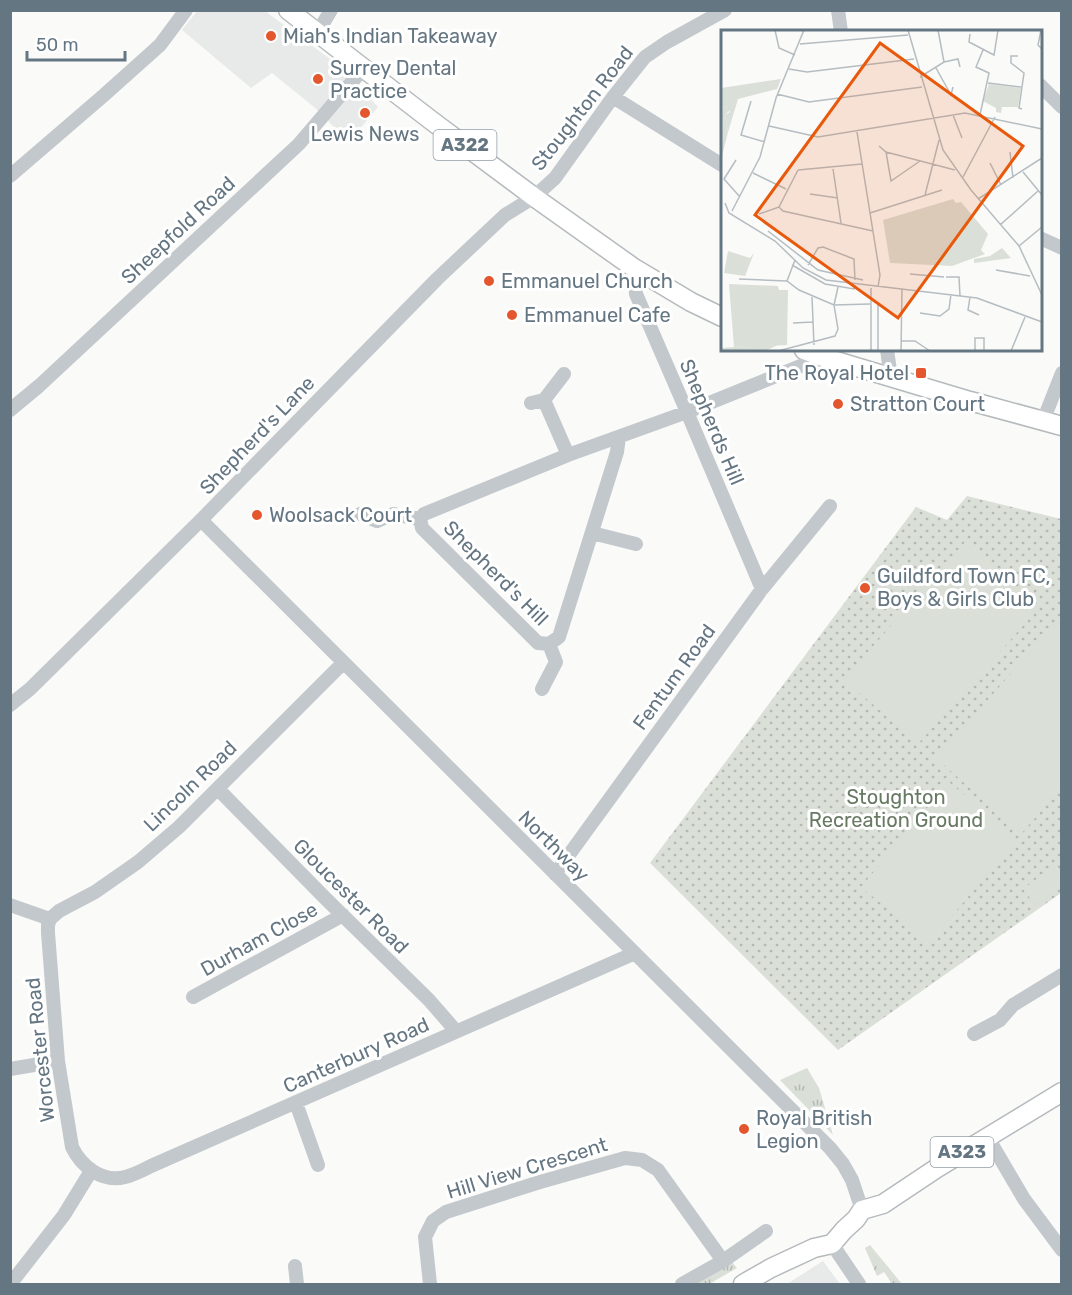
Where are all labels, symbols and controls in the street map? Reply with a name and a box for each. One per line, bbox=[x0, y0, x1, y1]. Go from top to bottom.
scale bar bbox=[27, 24, 124, 62]
place label: Miah's Indian Takeaway bbox=[283, 24, 498, 48]
marker: Miah's Indian Takeaway bbox=[264, 29, 278, 43]
inset map bbox=[721, 30, 1042, 351]
text: 50 m bbox=[36, 34, 79, 56]
street label: Stoughton Road bbox=[526, 41, 638, 175]
place label: Surrey Dental Practice bbox=[330, 56, 456, 103]
marker: Surrey Dental Practice bbox=[311, 72, 325, 86]
marker: Lewis News bbox=[358, 106, 372, 120]
place label: Lewis News bbox=[311, 122, 419, 146]
road number: A322 bbox=[434, 130, 496, 160]
street label: Sheepfold Road bbox=[116, 171, 240, 289]
place label: Emmanuel Church bbox=[501, 269, 673, 293]
marker: Emmanuel Church bbox=[482, 274, 496, 288]
place label: Emmanuel Cafe bbox=[524, 303, 671, 327]
marker: Emmanuel Cafe bbox=[505, 308, 519, 322]
street label: Shepherds Hill bbox=[675, 355, 749, 489]
place label: The Royal Hotel bbox=[764, 361, 909, 385]
marker: The Royal Hotel bbox=[914, 366, 928, 380]
street label: Shepherd's Lane bbox=[195, 371, 319, 499]
place label: Stratton Court bbox=[850, 392, 985, 416]
marker: Stratton Court bbox=[831, 397, 845, 411]
place label: Woolsack Court bbox=[269, 503, 412, 527]
marker: Woolsack Court bbox=[250, 508, 264, 522]
street label: Shepherd's Hill bbox=[439, 516, 553, 630]
place label: Guildford Town FC, Boys & Girls Club bbox=[877, 564, 1050, 611]
marker: Guildford Town FC, Boys & Girls Club bbox=[858, 581, 872, 595]
street label: Fentum Road bbox=[628, 620, 720, 734]
street label: Lincoln Road bbox=[138, 736, 242, 836]
park label: Stoughton Recreation Ground bbox=[809, 785, 983, 832]
street label: Northway bbox=[514, 806, 594, 886]
street label: Gloucester Road bbox=[288, 833, 414, 959]
street label: Durham Close bbox=[196, 897, 322, 981]
street label: Worcester Road bbox=[20, 976, 60, 1124]
street label: Canterbury Road bbox=[279, 1012, 433, 1098]
place label: Royal British Legion bbox=[756, 1106, 872, 1153]
marker: Royal British Legion bbox=[737, 1122, 751, 1136]
street label: Hill View Crescent bbox=[444, 1132, 610, 1204]
road number: A323 bbox=[930, 1137, 994, 1167]

